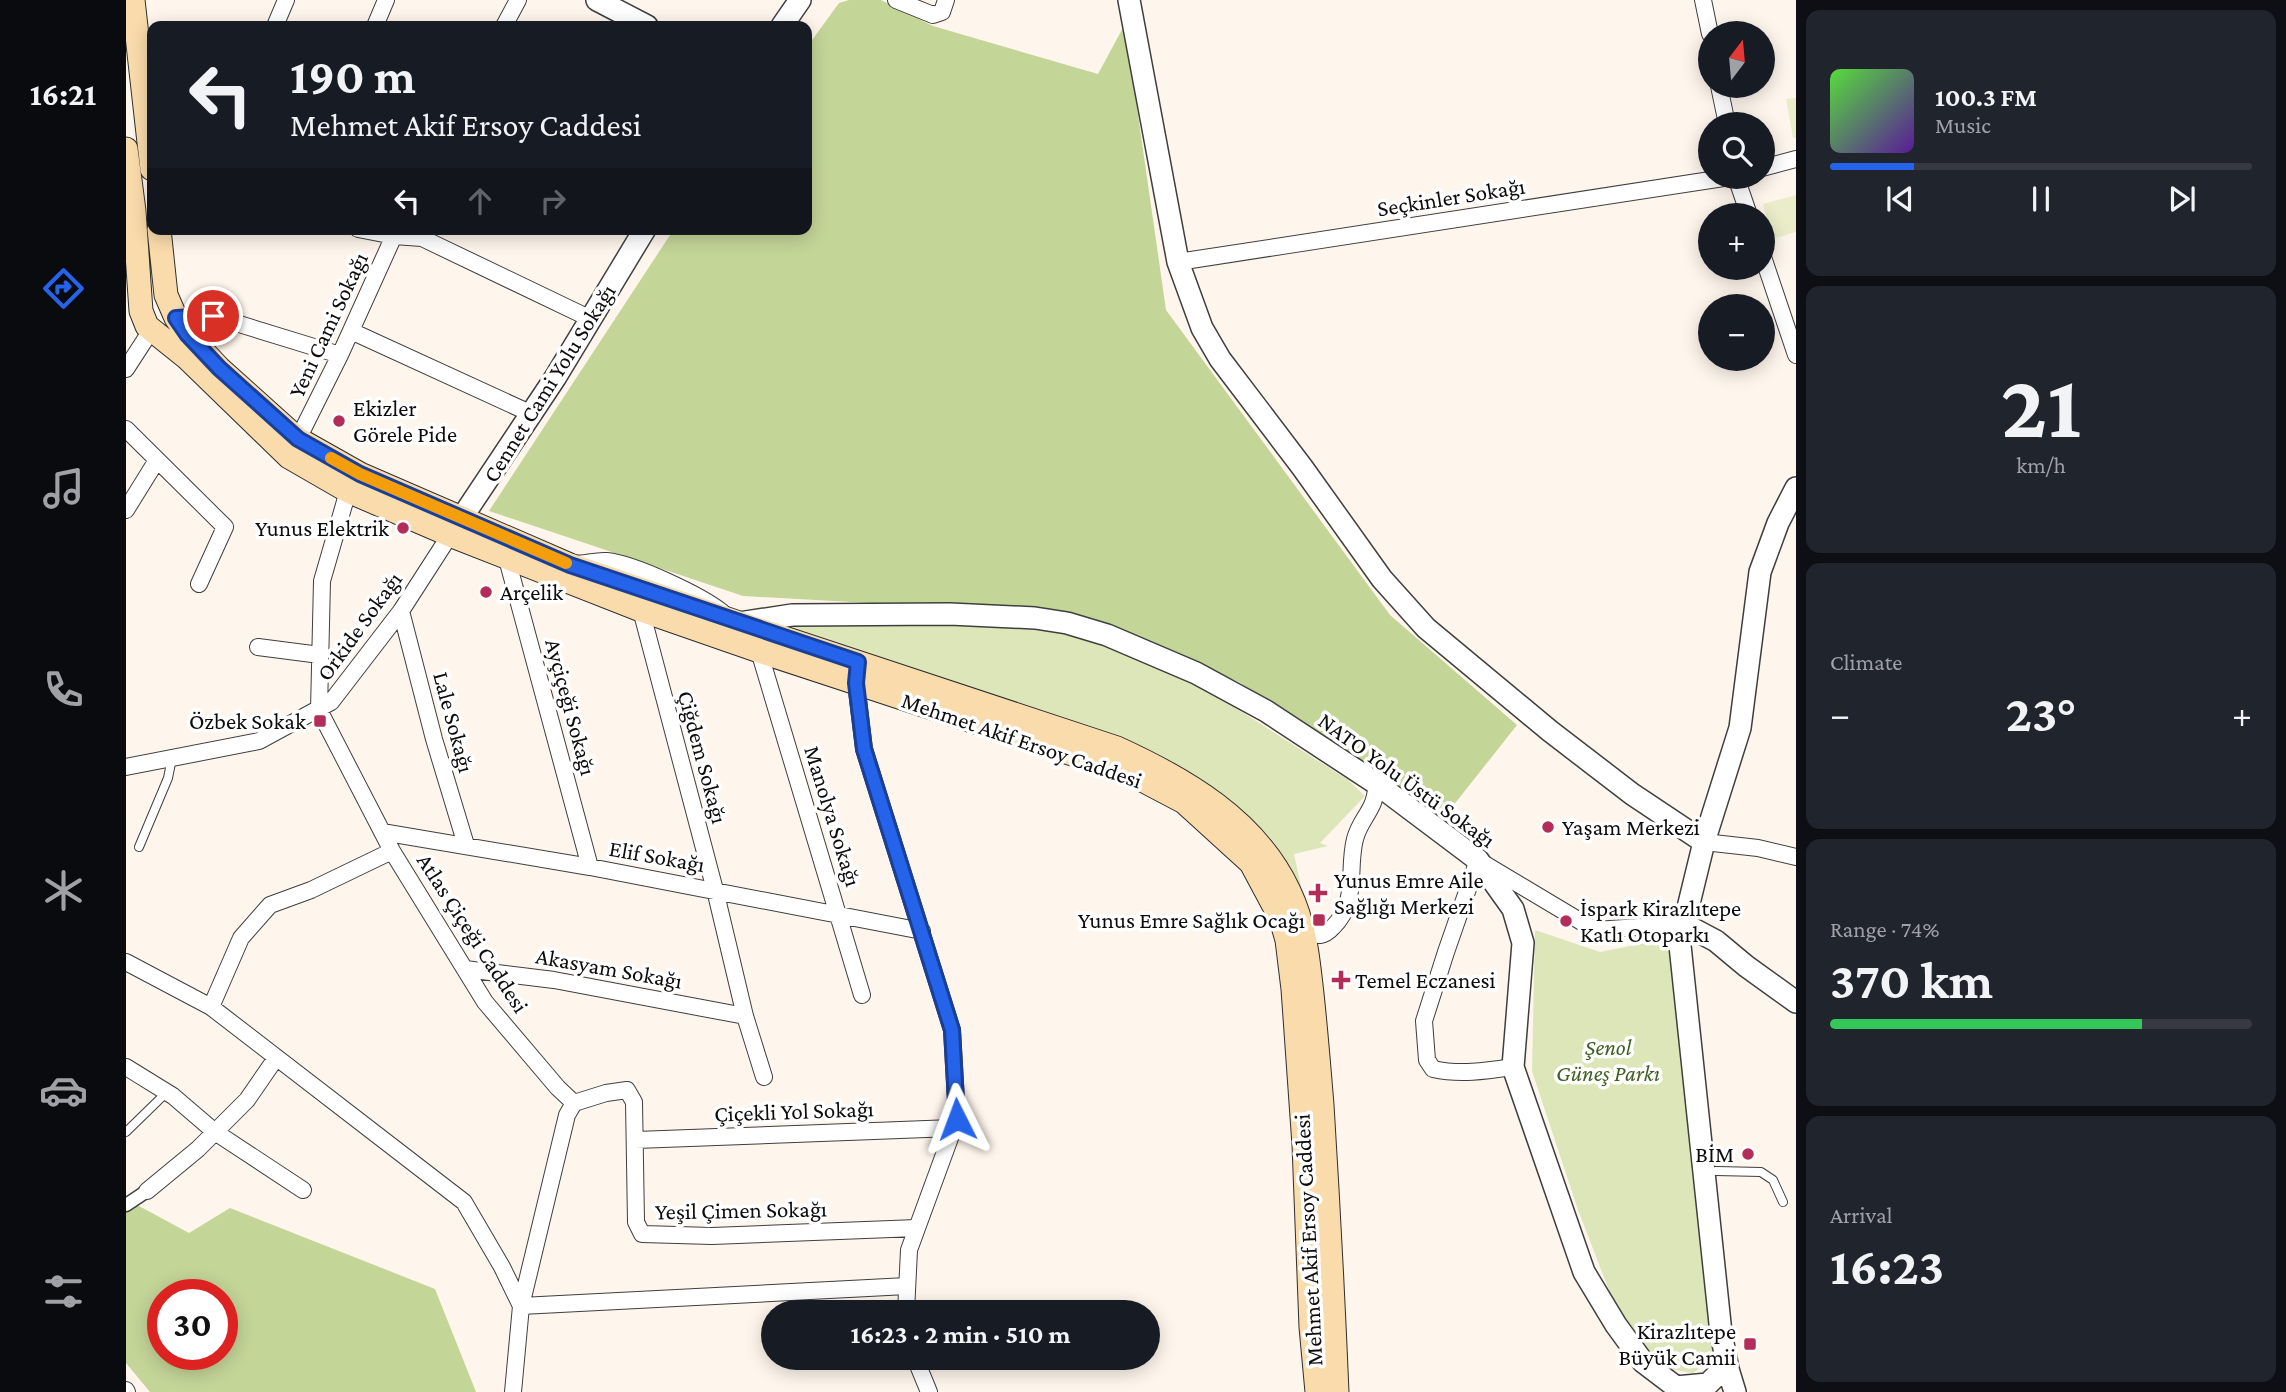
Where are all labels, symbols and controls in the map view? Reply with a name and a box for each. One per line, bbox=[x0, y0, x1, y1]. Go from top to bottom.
north arrow bbox=[1698, 21, 1774, 98]
map controls bbox=[1698, 21, 1775, 371]
icon: left bbox=[175, 49, 266, 140]
text: 190 m bbox=[290, 49, 416, 104]
text: 16:21 bbox=[30, 76, 96, 112]
text: 100.3 FM bbox=[1935, 83, 2037, 112]
text: Mehmet Akif Ersoy Caddesi bbox=[290, 107, 641, 143]
button: search bbox=[1698, 112, 1775, 189]
text: Music bbox=[1935, 112, 1991, 138]
street label: Seçkinler Sokağı bbox=[1375, 172, 1527, 222]
icon: previous bbox=[1881, 180, 1919, 218]
icon: pause bbox=[2022, 180, 2060, 218]
icon: next bbox=[2163, 180, 2201, 218]
icon: left bbox=[388, 182, 426, 220]
icon: ahead bbox=[461, 182, 499, 220]
icon: right bbox=[534, 182, 572, 220]
button: + bbox=[1698, 203, 1775, 280]
street label: Yeni Cami Sokağı bbox=[283, 248, 373, 402]
icon: directions bbox=[39, 264, 88, 313]
street label: Cennet Cami Yolu Sokağı bbox=[477, 279, 621, 487]
pin bbox=[183, 286, 243, 346]
button: − bbox=[1698, 294, 1775, 371]
icon: arrive bbox=[194, 297, 232, 335]
text: 21 bbox=[2001, 355, 2081, 457]
place label: Ekizler Görele Pide bbox=[353, 395, 457, 447]
marker: Ekizler Görele Pide bbox=[331, 413, 347, 429]
text: km/h bbox=[2016, 452, 2066, 478]
icon: music bbox=[39, 464, 88, 513]
place label: Yunus Elektrik bbox=[255, 515, 389, 541]
marker: Yunus Elektrik bbox=[395, 520, 411, 536]
street label: Orkide Sokağı bbox=[311, 567, 407, 685]
place label: Arçelik bbox=[500, 579, 563, 605]
marker: Arçelik bbox=[478, 584, 494, 600]
street label: Ayçiçeği Sokağı bbox=[540, 636, 602, 778]
text: Climate bbox=[1830, 649, 1902, 675]
icon: phone bbox=[39, 665, 88, 714]
street label: Lale Sokağı bbox=[428, 669, 480, 775]
text: 23° bbox=[2005, 684, 2077, 742]
street label: Mehmet Akif Ersoy Caddesi bbox=[898, 687, 1146, 793]
street label: Çiğdem Sokağı bbox=[673, 688, 733, 826]
text: − bbox=[1830, 693, 1850, 735]
text: + bbox=[2232, 693, 2252, 735]
street label: NATO Yolu Üstü Sokağı bbox=[1313, 707, 1501, 853]
place label: Özbek Sokak bbox=[189, 708, 306, 734]
marker: Özbek Sokak bbox=[312, 713, 328, 729]
street label: Manolya Sokağı bbox=[799, 742, 867, 890]
place label: Yaşam Merkezi bbox=[1562, 814, 1700, 840]
marker: Yaşam Merkezi bbox=[1540, 819, 1556, 835]
street label: Elif Sokağı bbox=[607, 835, 707, 877]
street label: Atlas Çiçeği Caddesi bbox=[412, 849, 534, 1017]
icon: climate bbox=[39, 866, 88, 915]
place label: Yunus Emre Aile Sağlığı Merkezi bbox=[1334, 867, 1484, 919]
marker: Yunus Emre Aile Sağlığı Merkezi bbox=[1308, 883, 1328, 903]
place label: İspark Kirazlıtepe Katlı Otoparkı bbox=[1580, 895, 1741, 947]
place label: Yunus Emre Sağlık Ocağı bbox=[1078, 907, 1305, 933]
marker: Yunus Emre Sağlık Ocağı bbox=[1311, 912, 1327, 928]
marker: İspark Kirazlıtepe Katlı Otoparkı bbox=[1558, 913, 1574, 929]
text: Range · 74% bbox=[1830, 916, 1939, 942]
street label: Akasyam Sokağı bbox=[534, 942, 684, 994]
text: 370 km bbox=[1830, 951, 1993, 1009]
place label: Temel Eczanesi bbox=[1355, 967, 1496, 993]
marker: Temel Eczanesi bbox=[1333, 972, 1349, 988]
park label: Şenol Güneş Parkı bbox=[1556, 1034, 1660, 1086]
icon: car bbox=[39, 1066, 88, 1115]
position arrow bbox=[920, 1082, 994, 1156]
street label: Çiçekli Yol Sokağı bbox=[714, 1095, 874, 1127]
street label: Mehmet Akif Ersoy Caddesi bbox=[1288, 1113, 1328, 1367]
place label: BİM bbox=[1695, 1141, 1734, 1167]
marker: BİM bbox=[1740, 1146, 1756, 1162]
street label: Yeşil Çimen Sokağı bbox=[655, 1196, 827, 1224]
text: Arrival bbox=[1830, 1202, 1893, 1228]
text: 16:23 bbox=[1830, 1237, 1944, 1295]
icon: filters bbox=[39, 1267, 88, 1316]
speed limit sign: 30 bbox=[147, 1279, 238, 1370]
place label: Kirazlıtepe Büyük Camii bbox=[1618, 1318, 1736, 1370]
text: 16:23 · 2 min · 510 m bbox=[850, 1320, 1071, 1349]
marker: Kirazlıtepe Büyük Camii bbox=[1742, 1336, 1758, 1352]

